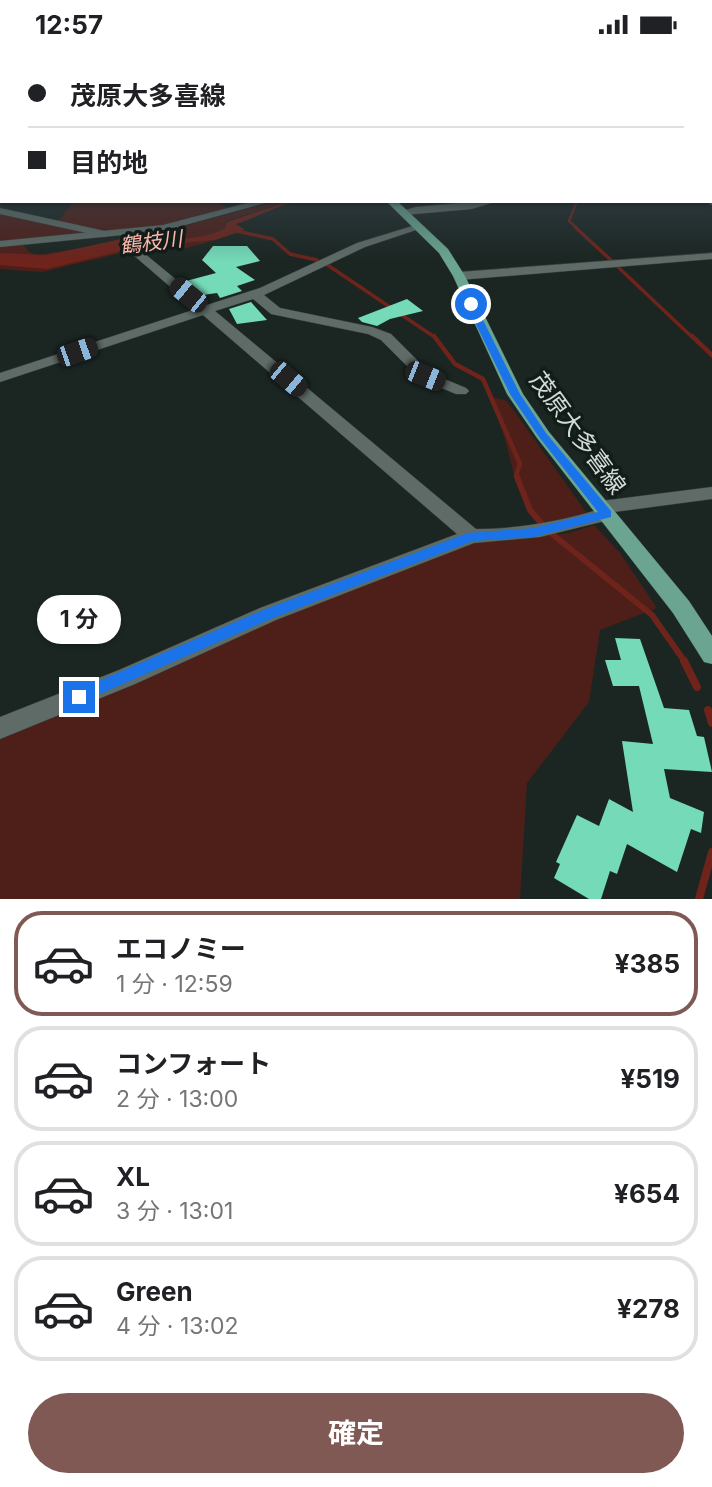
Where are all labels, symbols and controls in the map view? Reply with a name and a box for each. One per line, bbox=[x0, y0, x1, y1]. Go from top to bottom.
text: 12:57 bbox=[35, 9, 103, 40]
text: 茂原大多喜線 bbox=[70, 80, 226, 111]
text: 目的地 bbox=[70, 147, 148, 178]
water label: 鶴枝川 bbox=[118, 226, 186, 258]
car bbox=[166, 274, 211, 316]
route start bbox=[455, 288, 487, 320]
car bbox=[54, 335, 101, 369]
car bbox=[266, 357, 311, 401]
car bbox=[402, 358, 449, 394]
street label: 茂原大多喜線 bbox=[524, 366, 632, 500]
callout: 1 分 bbox=[37, 595, 121, 645]
text: 1 分 bbox=[60, 605, 98, 633]
route end bbox=[63, 681, 95, 713]
icon: car bbox=[32, 932, 95, 995]
text: エコノミー bbox=[116, 933, 246, 964]
text: ¥385 bbox=[615, 948, 680, 979]
text: 1 分 · 12:59 bbox=[116, 970, 233, 998]
icon: car bbox=[32, 1047, 95, 1110]
text: コンフォート bbox=[116, 1048, 271, 1079]
text: ¥519 bbox=[620, 1063, 680, 1094]
text: 2 分 · 13:00 bbox=[116, 1085, 238, 1113]
text: XL bbox=[116, 1161, 150, 1192]
icon: car bbox=[32, 1162, 95, 1225]
text: ¥654 bbox=[614, 1178, 680, 1209]
text: 3 分 · 13:01 bbox=[116, 1197, 233, 1225]
text: Green bbox=[116, 1276, 193, 1307]
icon: car bbox=[32, 1277, 95, 1340]
text: ¥278 bbox=[617, 1293, 680, 1324]
text: 4 分 · 13:02 bbox=[116, 1312, 239, 1340]
button: 確定 bbox=[28, 1393, 684, 1473]

